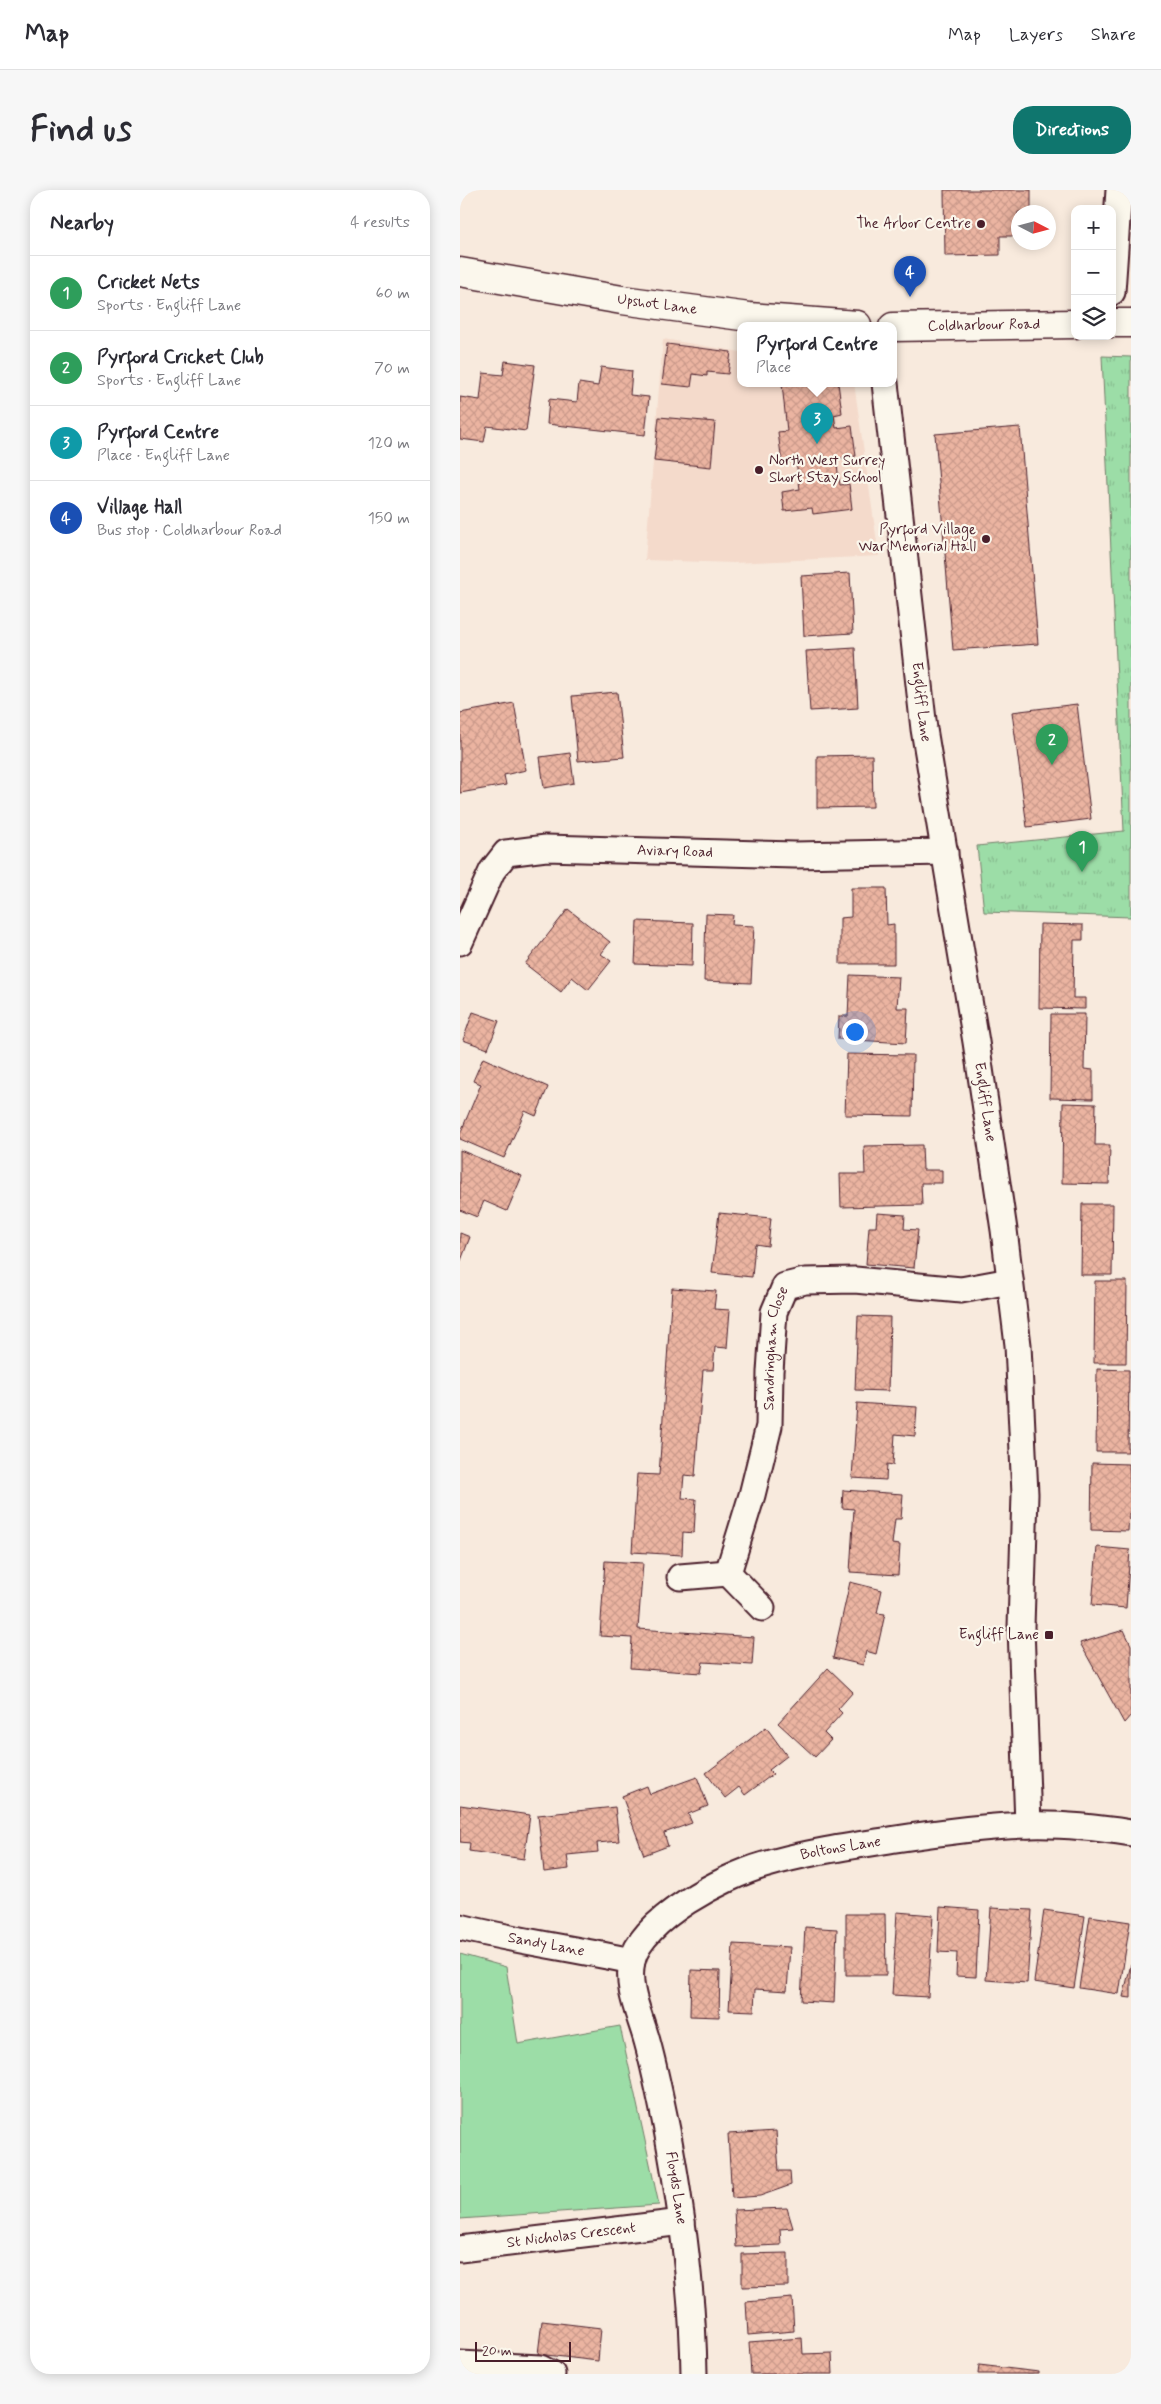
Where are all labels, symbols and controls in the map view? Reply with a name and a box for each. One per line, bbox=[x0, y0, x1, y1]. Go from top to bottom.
text: Map bbox=[25, 19, 69, 50]
text: Map bbox=[948, 23, 981, 47]
text: Layers bbox=[1009, 23, 1063, 47]
text: Share bbox=[1091, 23, 1136, 47]
button: Directions bbox=[1013, 106, 1131, 154]
text: Find us bbox=[30, 107, 132, 153]
north arrow bbox=[1011, 205, 1056, 250]
map controls bbox=[1071, 205, 1116, 340]
button: + bbox=[1071, 205, 1116, 250]
text: Nearby bbox=[50, 209, 114, 237]
text: 4 results bbox=[350, 212, 410, 233]
place label: The Arbor Centre bbox=[856, 214, 971, 234]
marker: The Arbor Centre bbox=[975, 218, 987, 230]
button: − bbox=[1071, 250, 1116, 295]
pin: 4 bbox=[894, 256, 926, 297]
text: Cricket Nets bbox=[97, 270, 200, 295]
text: 1 bbox=[62, 283, 70, 304]
text: 60 m bbox=[376, 283, 410, 304]
street label: Upshot Lane bbox=[616, 289, 699, 320]
text: Sports · Engliff Lane bbox=[97, 295, 241, 316]
button: layers bbox=[1071, 295, 1116, 340]
street label: Coldharbour Road bbox=[928, 315, 1040, 336]
popup bbox=[737, 322, 897, 387]
text: Pyrford Centre bbox=[756, 332, 878, 357]
text: Pyrford Cricket Club bbox=[97, 345, 264, 370]
text: Place bbox=[756, 357, 791, 378]
text: 2 bbox=[62, 358, 70, 379]
text: 70 m bbox=[374, 358, 410, 379]
text: Sports · Engliff Lane bbox=[97, 370, 241, 391]
pin: 3 bbox=[801, 403, 833, 444]
text: Pyrford Centre bbox=[97, 420, 219, 445]
text: 3 bbox=[62, 433, 70, 454]
text: 120 m bbox=[368, 433, 410, 454]
text: Place · Engliff Lane bbox=[97, 445, 230, 466]
place label: North West Surrey Short Stay School bbox=[769, 451, 885, 488]
marker: North West Surrey Short Stay School bbox=[753, 464, 765, 476]
text: Village Hall bbox=[97, 495, 182, 520]
text: 4 bbox=[61, 508, 71, 529]
text: 150 m bbox=[368, 508, 410, 529]
text: Bus stop · Coldharbour Road bbox=[97, 520, 282, 541]
place label: Pyrford Village War Memorial Hall bbox=[858, 520, 976, 557]
marker: Pyrford Village War Memorial Hall bbox=[980, 533, 992, 545]
street label: Engliff Lane bbox=[907, 661, 936, 744]
pin: 2 bbox=[1036, 724, 1068, 765]
pin: 1 bbox=[1066, 831, 1098, 872]
street label: Aviary Road bbox=[637, 841, 713, 863]
your location bbox=[842, 1019, 868, 1045]
street label: Engliff Lane bbox=[969, 1061, 1001, 1143]
street label: Sandringham Close bbox=[759, 1283, 794, 1411]
place label: Engliff Lane bbox=[959, 1625, 1039, 1646]
marker: Engliff Lane bbox=[1043, 1629, 1055, 1641]
street label: Boltons Lane bbox=[798, 1831, 883, 1865]
street label: Sandy Lane bbox=[506, 1928, 586, 1962]
street label: Floyds Lane bbox=[660, 2150, 692, 2226]
street label: St Nicholas Crescent bbox=[506, 2218, 637, 2253]
scale bar bbox=[475, 2339, 571, 2362]
text: 20 m bbox=[482, 2342, 512, 2360]

